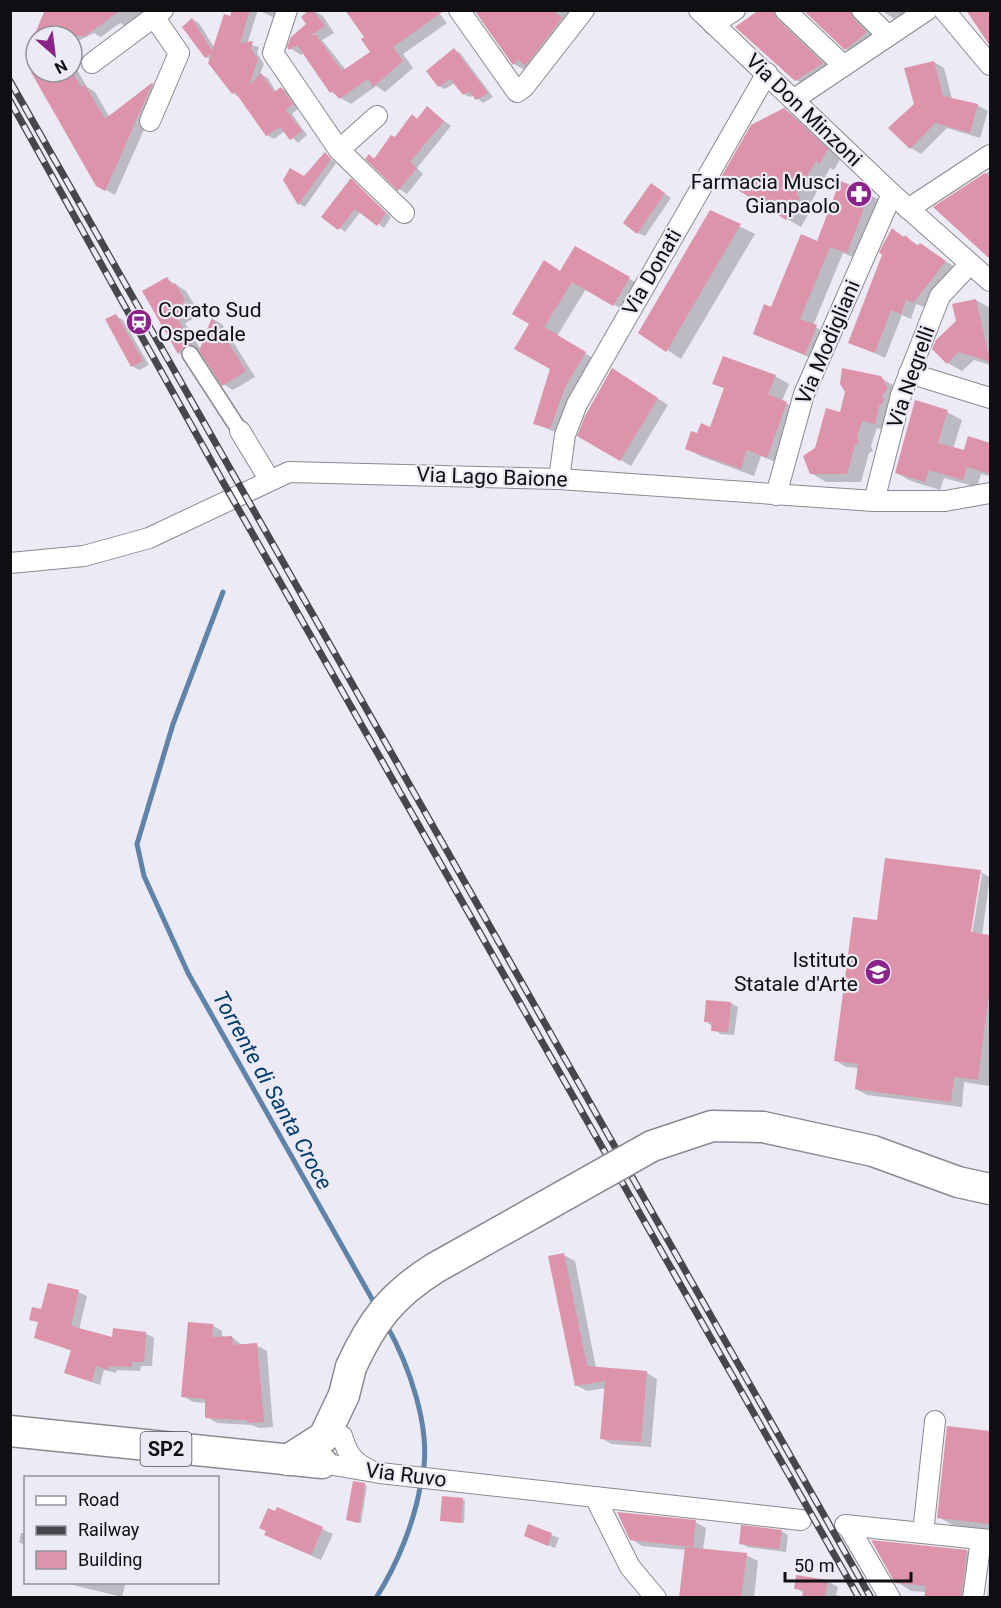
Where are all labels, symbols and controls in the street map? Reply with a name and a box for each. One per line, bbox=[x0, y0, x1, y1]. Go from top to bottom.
north arrow bbox=[24, 24, 84, 84]
street label: Via Don Minzoni bbox=[741, 49, 867, 171]
text: N bbox=[51, 56, 70, 78]
place label: Farmacia Musci Gianpaolo bbox=[691, 170, 840, 218]
pharmacy icon: Farmacia Musci Gianpaolo bbox=[844, 179, 874, 209]
street label: Via Donati bbox=[618, 224, 686, 320]
street label: Via Modigliani bbox=[791, 276, 865, 408]
place label: Corato Sud Ospedale bbox=[158, 298, 262, 346]
station icon: Corato Sud Ospedale bbox=[124, 307, 154, 337]
street label: Via Negrelli bbox=[882, 323, 940, 431]
street label: Via Lago Baione bbox=[416, 462, 568, 492]
place label: Istituto Statale d'Arte bbox=[734, 948, 858, 996]
school or university icon: Istituto Statale d'Arte bbox=[863, 957, 893, 987]
water label: Torrente di Santa Croce bbox=[208, 987, 338, 1194]
road number: SP2 bbox=[140, 1432, 192, 1466]
street label: Via Ruvo bbox=[364, 1458, 448, 1492]
legend bbox=[24, 1476, 219, 1584]
text: Road bbox=[78, 1489, 119, 1510]
text: Railway bbox=[78, 1519, 140, 1540]
scale bar bbox=[785, 1545, 911, 1583]
text: Building bbox=[78, 1549, 142, 1570]
text: 50 m bbox=[794, 1555, 834, 1576]

